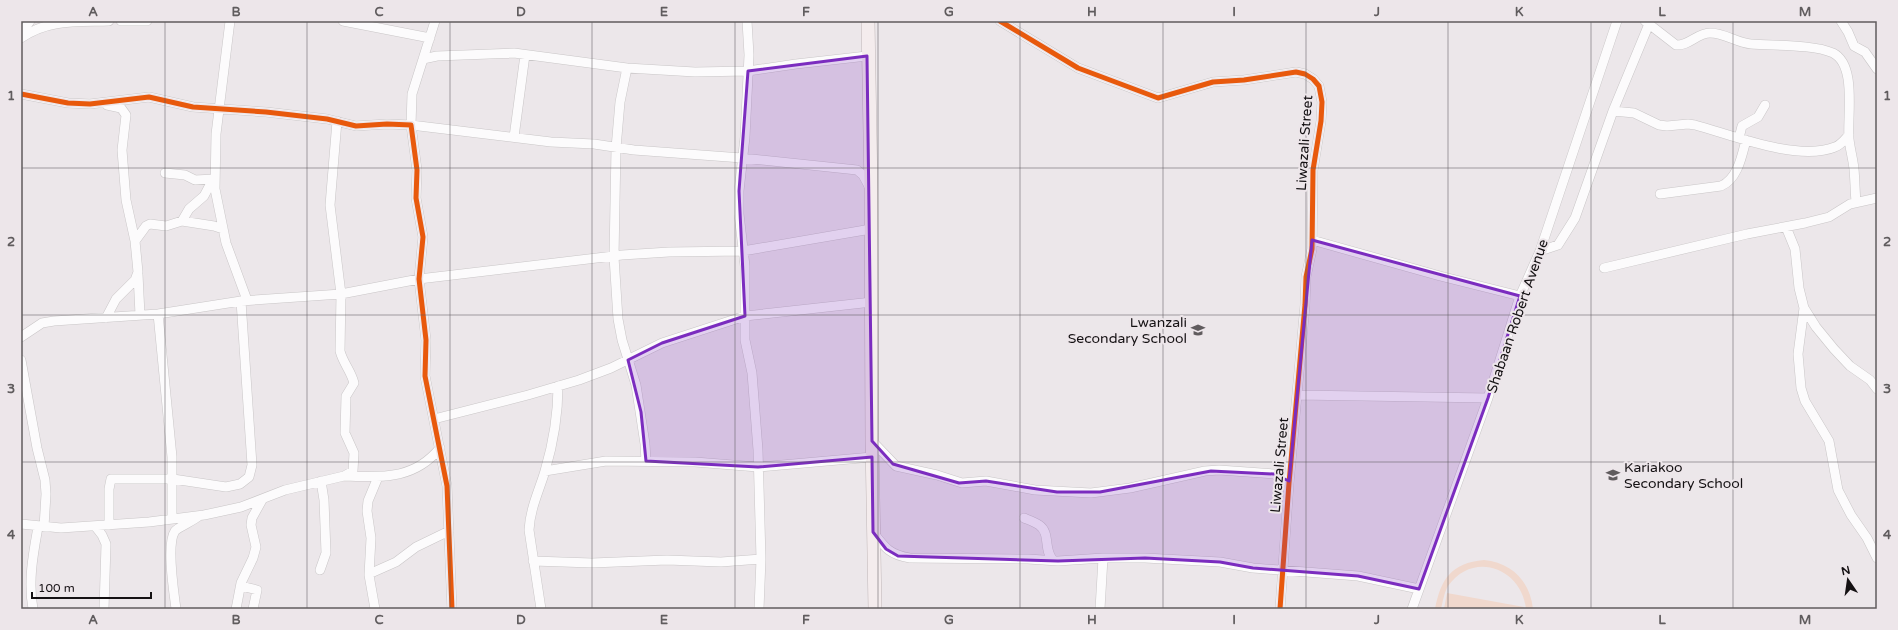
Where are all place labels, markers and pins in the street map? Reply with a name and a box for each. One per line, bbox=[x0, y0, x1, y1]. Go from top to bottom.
place label: Lwanzali Secondary School bbox=[1068, 314, 1187, 347]
school or university icon: Lwanzali Secondary School bbox=[1190, 322, 1206, 338]
place label: Kariakoo Secondary School bbox=[1624, 459, 1743, 492]
school or university icon: Kariakoo Secondary School bbox=[1605, 467, 1621, 483]

